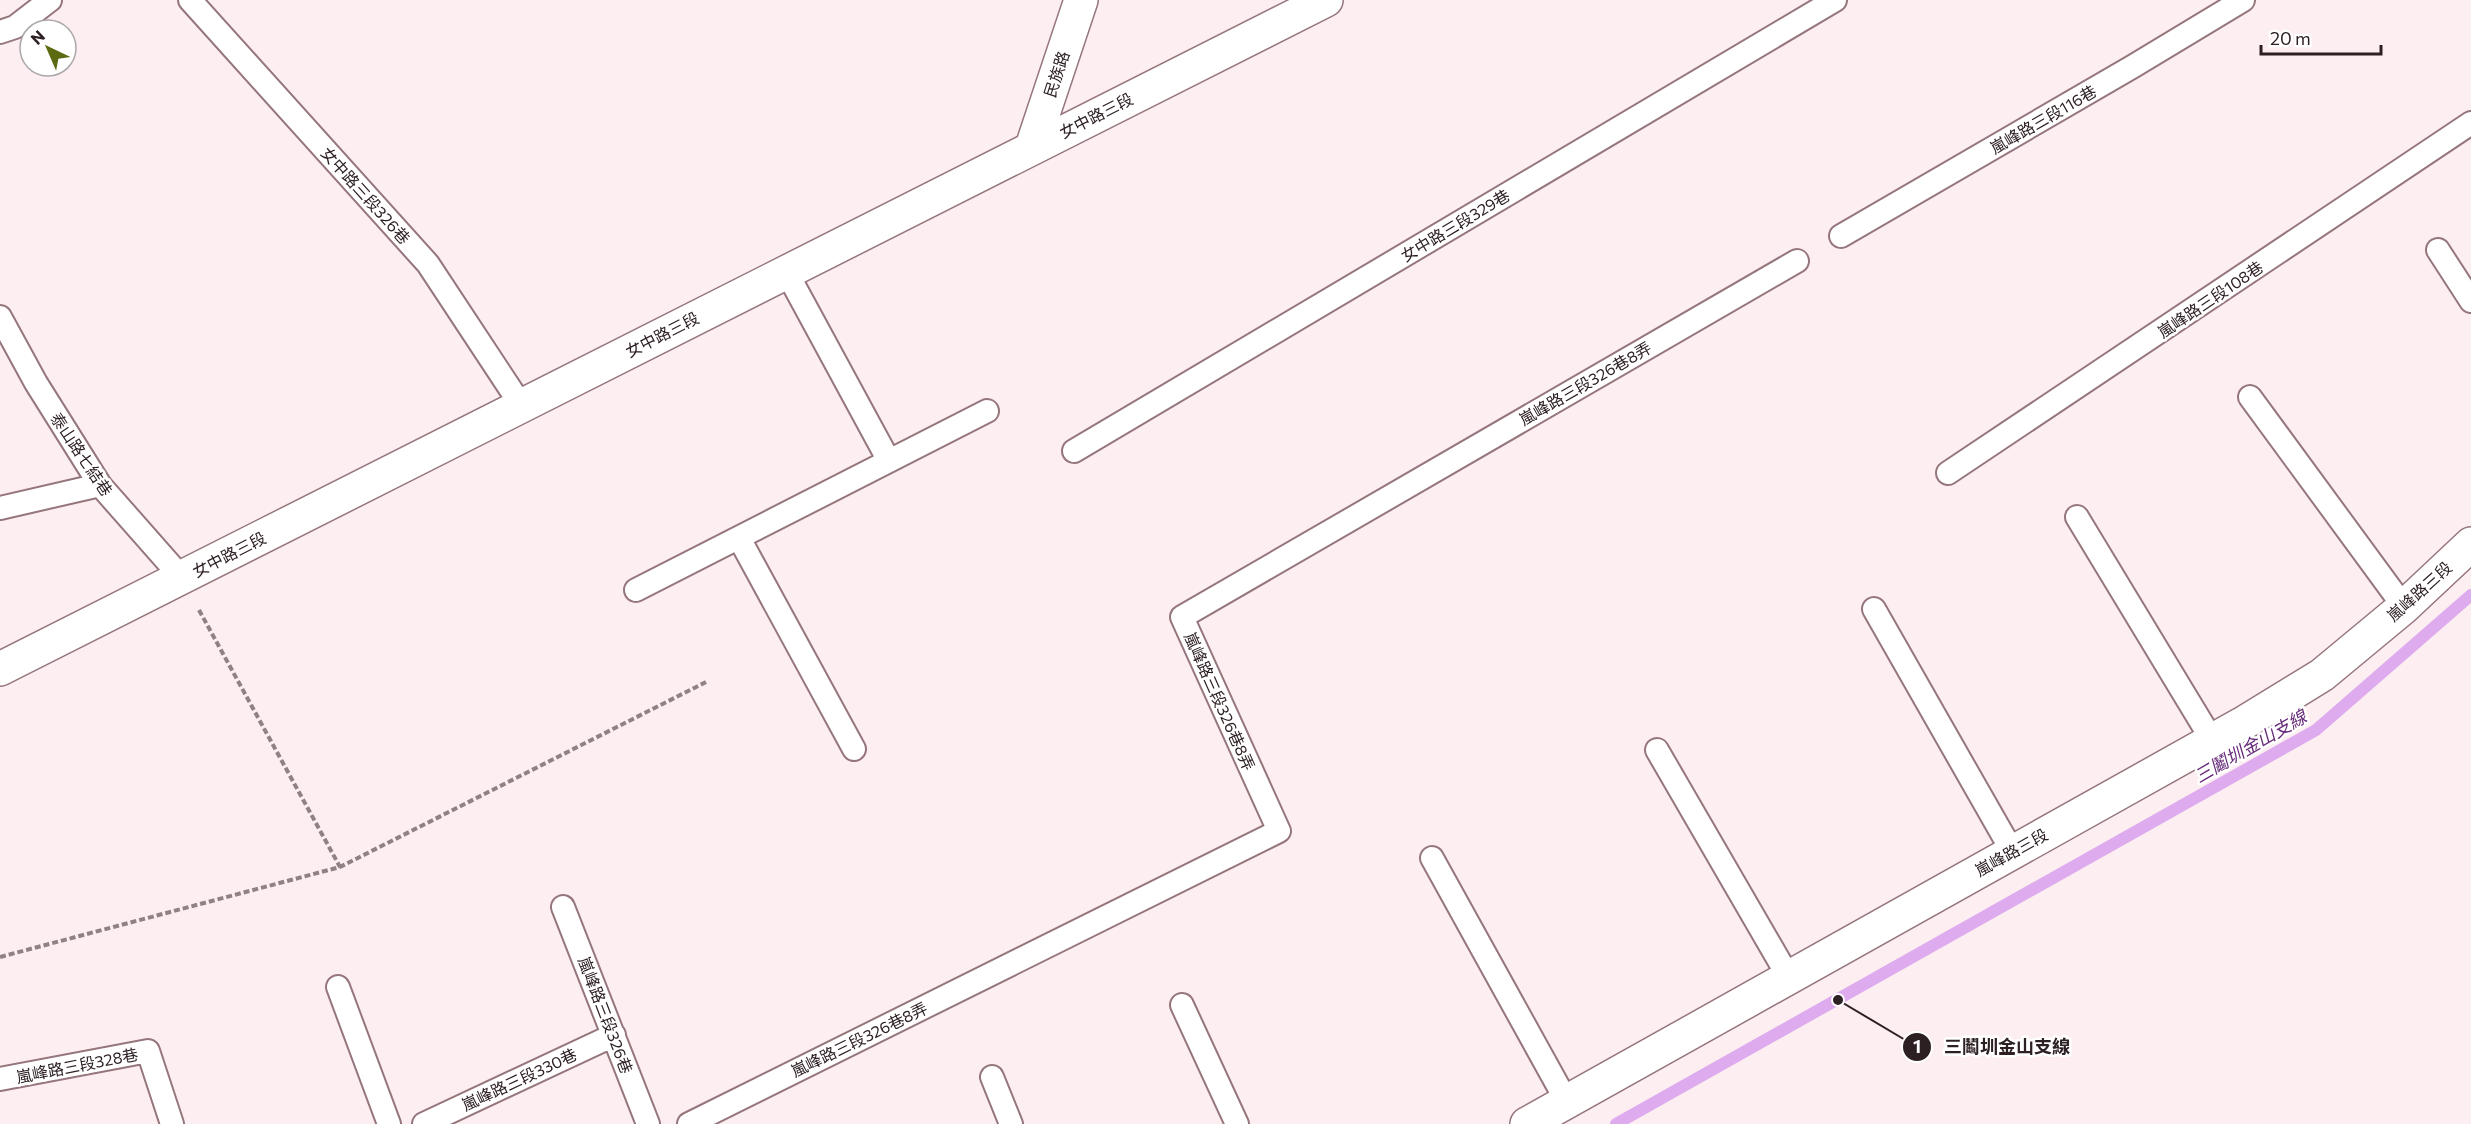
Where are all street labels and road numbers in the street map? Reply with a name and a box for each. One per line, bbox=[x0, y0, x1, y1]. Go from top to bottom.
street label: 民族路 bbox=[1040, 48, 1072, 100]
street label: 嵐峰路三段116巷 bbox=[1987, 81, 2099, 157]
street label: 女中路三段 bbox=[1056, 88, 1136, 142]
street label: 女中路三段326巷 bbox=[318, 143, 414, 247]
street label: 女中路三段329巷 bbox=[1397, 185, 1513, 265]
street label: 嵐峰路三段108巷 bbox=[2154, 257, 2266, 341]
street label: 女中路三段 bbox=[622, 307, 702, 361]
street label: 嵐峰路三段326巷8弄 bbox=[1516, 337, 1654, 429]
street label: 泰山路七結巷 bbox=[47, 409, 117, 499]
street label: 女中路三段 bbox=[189, 527, 269, 581]
street label: 嵐峰路三段 bbox=[2383, 557, 2455, 625]
street label: 嵐峰路三段326巷8弄 bbox=[1181, 629, 1259, 773]
street label: 嵐峰路三段 bbox=[1971, 824, 2051, 880]
street label: 嵐峰路三段326巷 bbox=[575, 954, 637, 1076]
street label: 嵐峰路三段326巷8弄 bbox=[788, 998, 930, 1080]
street label: 嵐峰路三段328巷 bbox=[15, 1044, 139, 1086]
street label: 嵐峰路三段330巷 bbox=[458, 1044, 580, 1114]

